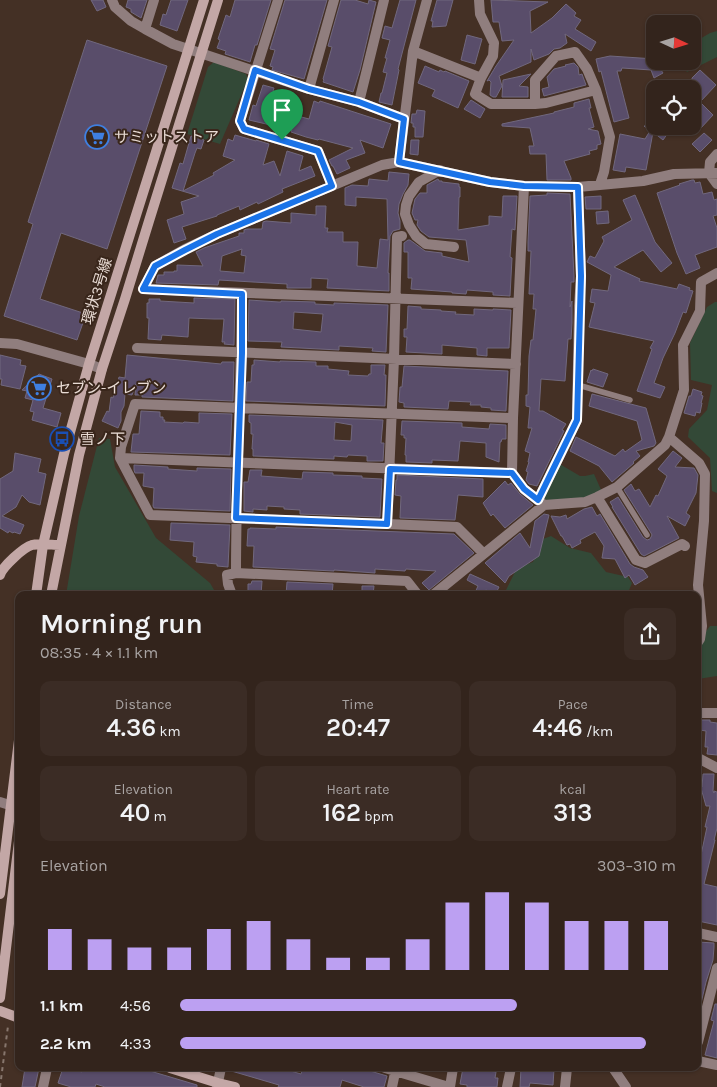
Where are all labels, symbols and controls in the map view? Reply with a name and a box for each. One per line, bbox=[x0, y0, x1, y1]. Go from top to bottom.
north arrow bbox=[646, 15, 701, 70]
map controls bbox=[646, 15, 701, 135]
button: locate bbox=[646, 80, 701, 135]
pin bbox=[261, 89, 303, 140]
icon: arrive bbox=[268, 96, 296, 124]
supermarket icon: サミットストア bbox=[84, 124, 110, 150]
place label: サミットストア bbox=[114, 128, 219, 146]
street label: 環状3号線 bbox=[78, 255, 116, 327]
supermarket icon: セブン-イレブン bbox=[26, 375, 52, 401]
place label: セブン-イレブン bbox=[56, 379, 166, 397]
bus stop icon: 雪ノ下 bbox=[49, 426, 75, 452]
place label: 雪ノ下 bbox=[80, 430, 125, 448]
text: Morning run bbox=[40, 607, 203, 640]
button: share bbox=[624, 608, 676, 660]
text: 08:35 · 4 × 1.1 km bbox=[40, 643, 158, 662]
text: Distance bbox=[115, 696, 172, 713]
text: Time bbox=[342, 696, 374, 713]
text: Pace bbox=[558, 696, 588, 713]
text: 4.36 bbox=[106, 713, 156, 742]
text: 20:47 bbox=[326, 713, 390, 742]
text: 4:46 bbox=[532, 713, 583, 742]
text: km bbox=[156, 723, 181, 740]
text: /km bbox=[583, 723, 613, 740]
text: Elevation bbox=[114, 781, 173, 798]
text: Heart rate bbox=[326, 781, 390, 798]
text: kcal bbox=[559, 781, 586, 798]
text: 40 bbox=[120, 798, 150, 827]
text: 162 bbox=[322, 798, 361, 827]
text: 313 bbox=[553, 798, 592, 827]
text: m bbox=[150, 808, 167, 825]
text: bpm bbox=[361, 808, 394, 825]
text: Elevation bbox=[40, 856, 108, 875]
text: 303–310 m bbox=[597, 856, 676, 875]
text: 1.1 km bbox=[40, 996, 84, 1015]
text: 4:56 bbox=[120, 996, 151, 1015]
text: 2.2 km bbox=[40, 1034, 92, 1053]
text: 4:33 bbox=[120, 1034, 152, 1053]

